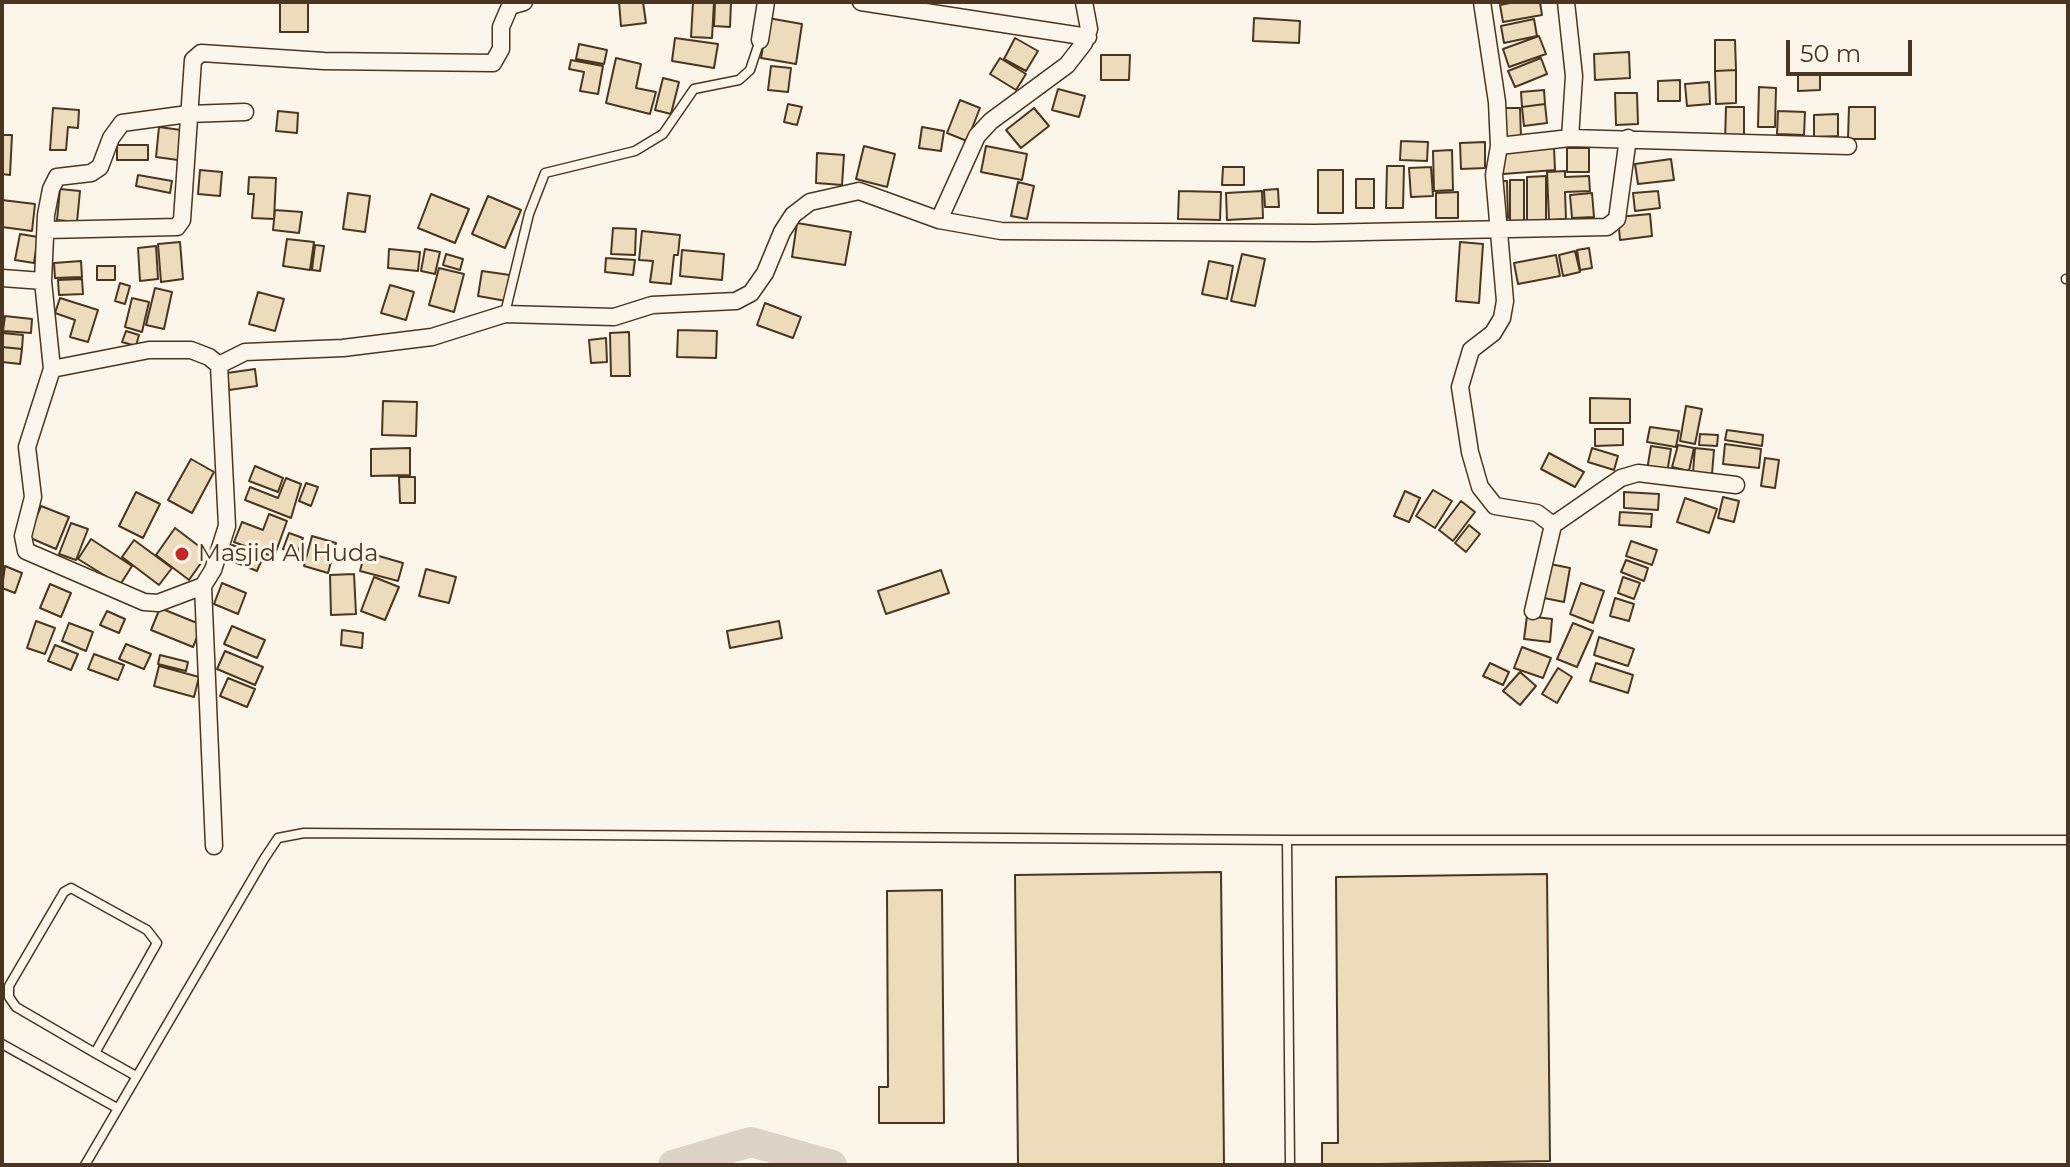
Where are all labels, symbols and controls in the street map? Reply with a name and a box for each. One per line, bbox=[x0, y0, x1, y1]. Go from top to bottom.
scale bar bbox=[1790, 24, 1916, 74]
text: 50 m bbox=[1800, 39, 1861, 68]
place label: Masjid Al Huda bbox=[198, 540, 378, 568]
marker: Masjid Al Huda bbox=[173, 545, 191, 563]

